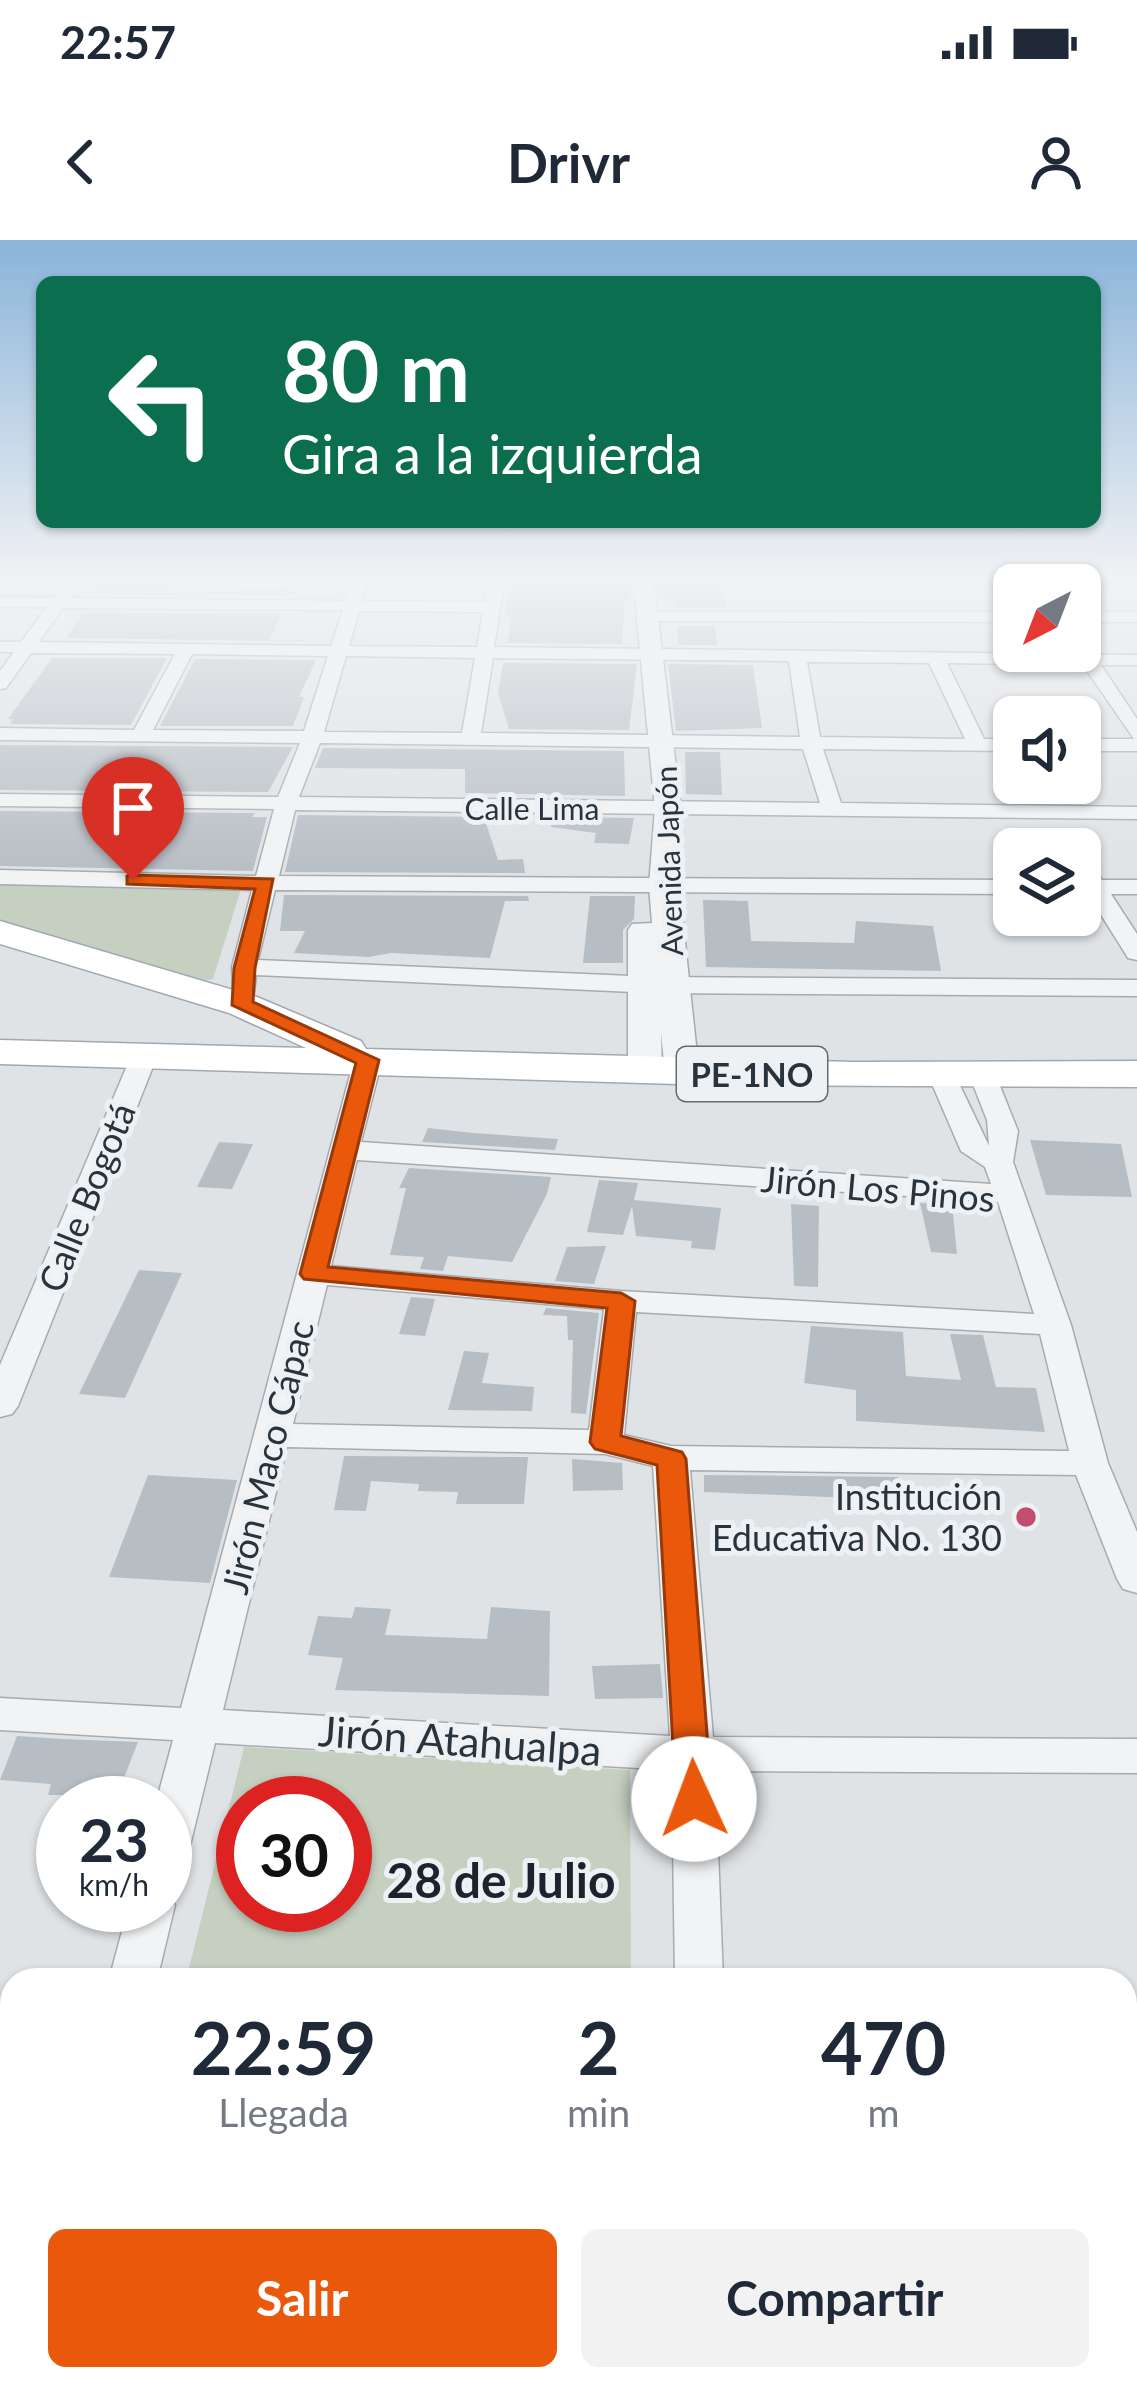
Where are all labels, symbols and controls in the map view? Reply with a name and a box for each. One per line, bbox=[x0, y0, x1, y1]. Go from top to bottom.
text: 22:57 bbox=[60, 15, 176, 69]
icon: back bbox=[48, 129, 114, 195]
icon: person bbox=[1023, 129, 1089, 195]
text: Drivr bbox=[507, 130, 630, 195]
text: 80 m bbox=[282, 319, 470, 420]
icon: left bbox=[84, 324, 240, 480]
text: Gira a la izquierda bbox=[282, 421, 703, 486]
north arrow bbox=[993, 564, 1101, 672]
map controls bbox=[993, 564, 1101, 936]
button: sound bbox=[993, 696, 1101, 804]
pin bbox=[82, 757, 184, 880]
street label: Avenida Japón bbox=[647, 765, 689, 957]
icon: arrive bbox=[100, 775, 166, 841]
street label: Calle Lima bbox=[465, 790, 599, 826]
button: layers bbox=[993, 828, 1101, 936]
road number: PE-1NO bbox=[677, 1047, 827, 1101]
street label: Calle Bogotá bbox=[28, 1096, 144, 1298]
street label: Jirón Los Pinos bbox=[759, 1156, 997, 1220]
street label: Jirón Maco Cápac bbox=[212, 1316, 322, 1598]
place label: Institución Educativa No. 130 bbox=[712, 1474, 1002, 1559]
marker: Institución Educativa No. 130 bbox=[1013, 1504, 1039, 1530]
street label: Jirón Atahualpa bbox=[317, 1705, 603, 1775]
position arrow bbox=[631, 1736, 757, 1862]
speed limit sign: 30 bbox=[216, 1776, 372, 1932]
text: 23 bbox=[79, 1803, 149, 1875]
district label: 28 de Julio bbox=[386, 1851, 616, 1908]
text: km/h bbox=[79, 1866, 149, 1902]
text: 22:59 bbox=[191, 2004, 376, 2090]
text: 2 bbox=[578, 2004, 620, 2090]
text: 470 bbox=[821, 2004, 946, 2090]
text: Llegada bbox=[218, 2089, 349, 2135]
text: min bbox=[567, 2089, 630, 2135]
text: m bbox=[868, 2089, 900, 2135]
button: Salir bbox=[48, 2229, 557, 2367]
button: Compartir bbox=[581, 2229, 1089, 2367]

